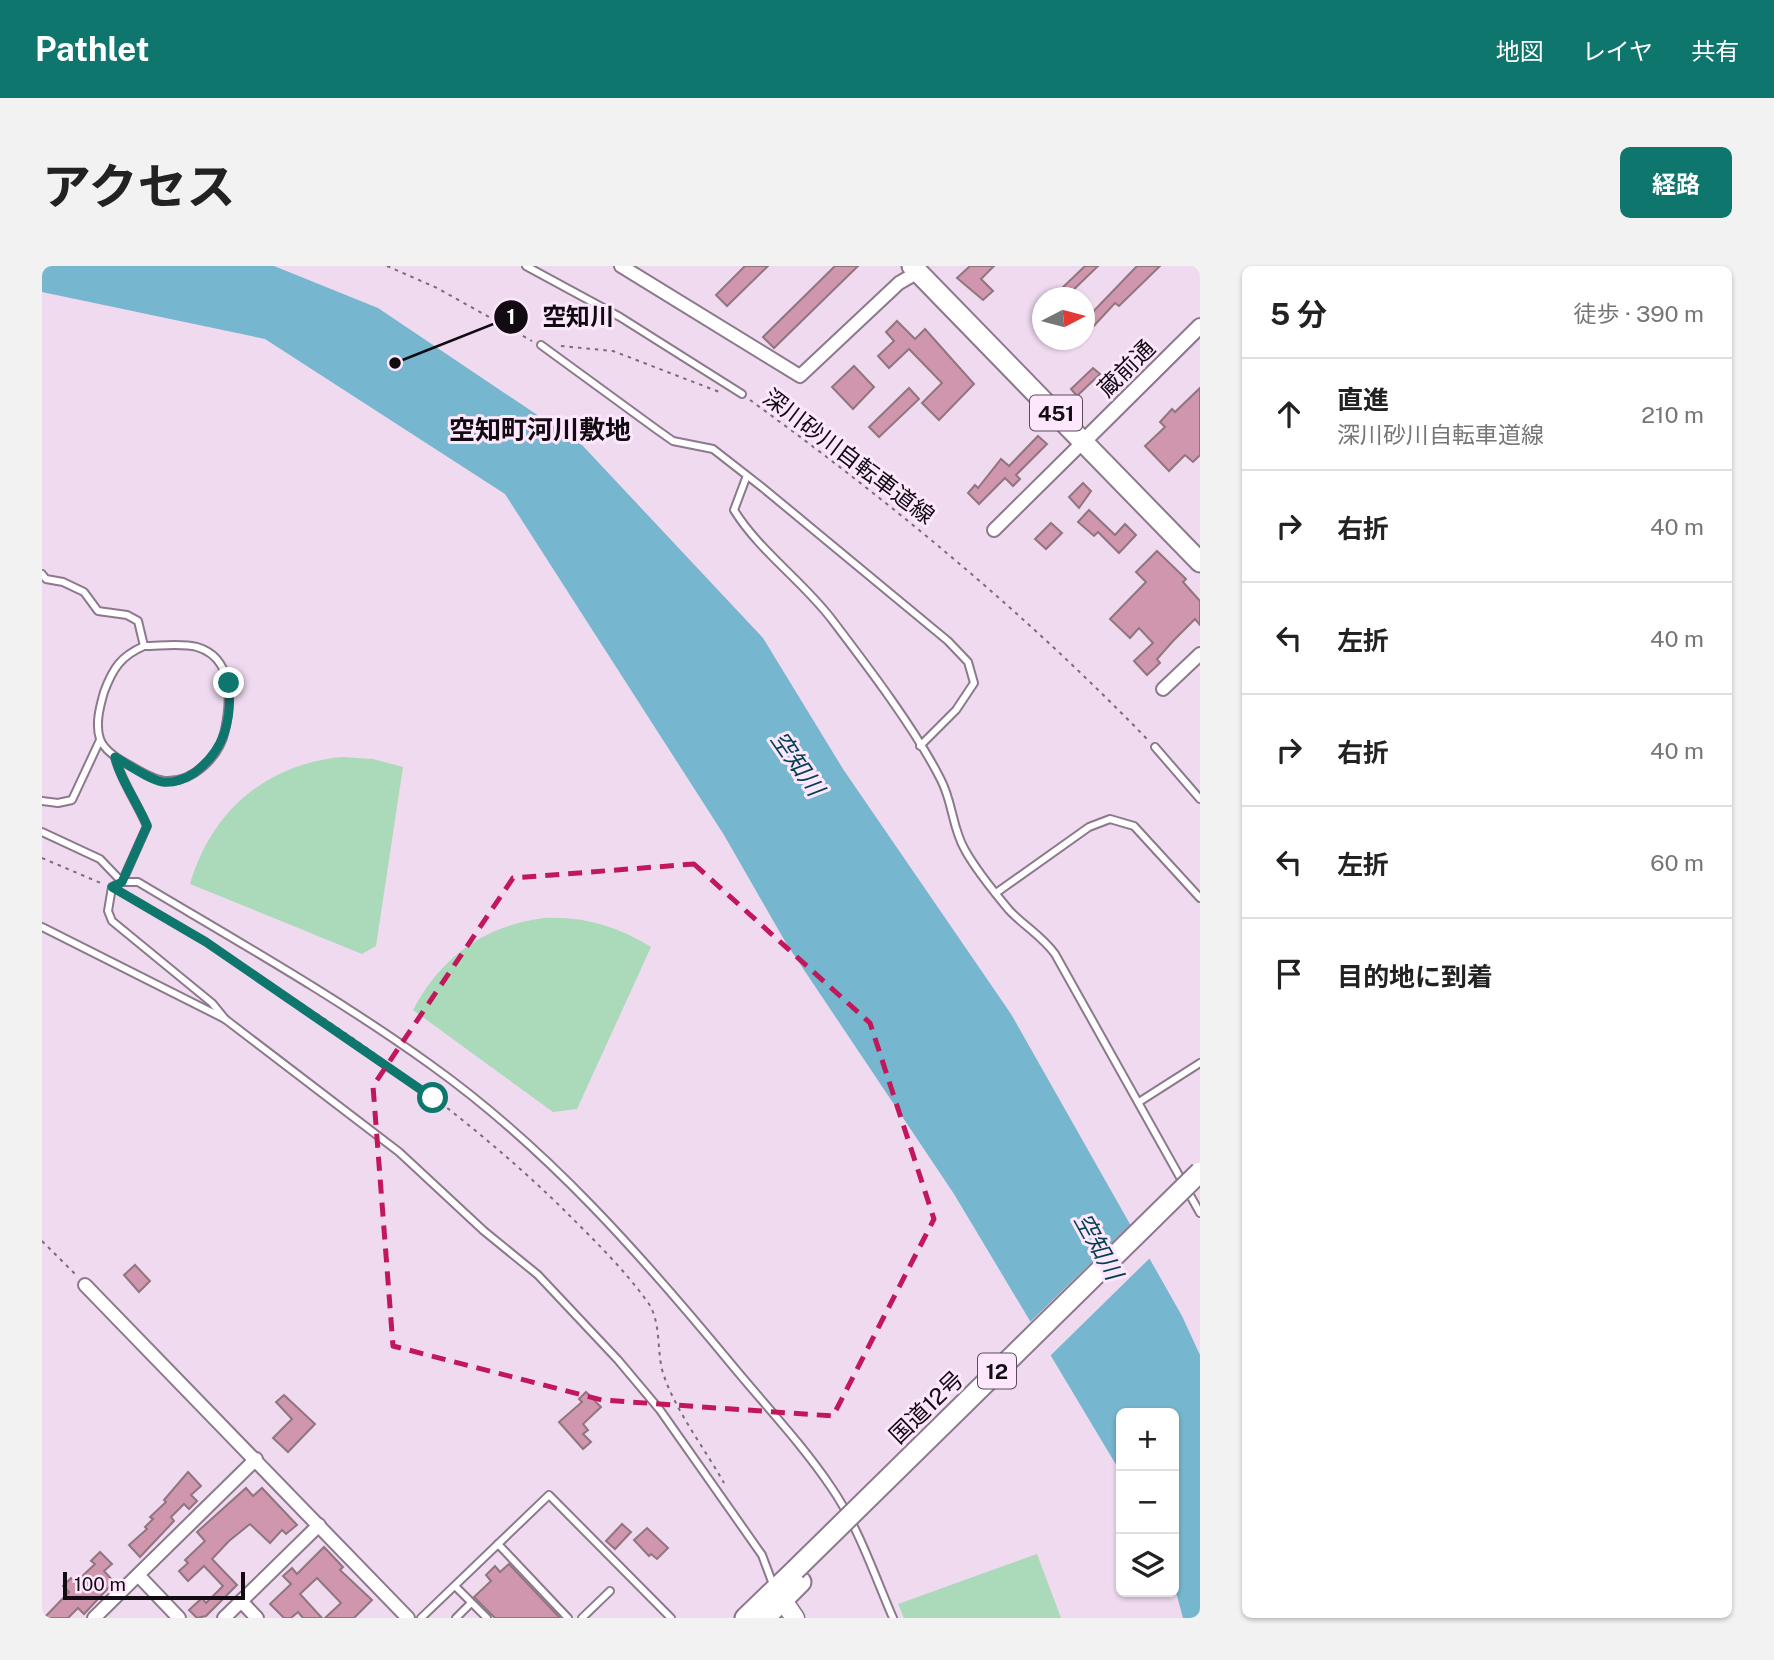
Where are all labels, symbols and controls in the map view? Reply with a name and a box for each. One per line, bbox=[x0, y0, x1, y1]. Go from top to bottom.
text: Pathlet bbox=[35, 30, 150, 68]
text: 地図 bbox=[1496, 37, 1544, 65]
text: レイヤ bbox=[1582, 37, 1653, 65]
text: 共有 bbox=[1691, 37, 1739, 65]
button: 経路 bbox=[1620, 147, 1732, 218]
text: アクセス bbox=[42, 157, 236, 215]
north arrow bbox=[1032, 287, 1095, 350]
callout: 空知川 bbox=[493, 294, 628, 339]
text: 5 分 bbox=[1270, 296, 1327, 332]
text: 徒歩 · 390 m bbox=[1574, 300, 1704, 327]
text: 空知川 bbox=[542, 302, 614, 330]
text: 1 bbox=[507, 304, 516, 329]
street label: 蔵前通 bbox=[1092, 334, 1160, 402]
street label: 深川砂川自転車道線 bbox=[758, 383, 940, 529]
text: 直進 bbox=[1337, 384, 1389, 415]
icon: ahead bbox=[1270, 395, 1308, 433]
road number: 451 bbox=[1030, 396, 1082, 430]
text: 210 m bbox=[1641, 401, 1704, 428]
district label: 空知町河川敷地 bbox=[449, 414, 631, 445]
text: 深川砂川自転車道線 bbox=[1337, 421, 1544, 448]
icon: right bbox=[1270, 507, 1308, 545]
text: 右折 bbox=[1337, 513, 1389, 544]
text: 40 m bbox=[1650, 513, 1704, 540]
icon: left bbox=[1270, 619, 1308, 657]
text: 左折 bbox=[1337, 625, 1389, 656]
text: 40 m bbox=[1650, 625, 1704, 652]
route end bbox=[213, 667, 244, 698]
water label: 空知川 bbox=[766, 725, 832, 803]
icon: right bbox=[1270, 731, 1308, 769]
text: 右折 bbox=[1337, 737, 1389, 768]
text: 40 m bbox=[1650, 737, 1704, 764]
icon: left bbox=[1270, 843, 1308, 881]
text: 左折 bbox=[1337, 849, 1389, 880]
text: 60 m bbox=[1650, 849, 1704, 876]
icon: arrive bbox=[1270, 955, 1308, 993]
text: 目的地に到着 bbox=[1337, 961, 1493, 992]
route start bbox=[417, 1082, 448, 1113]
water label: 空知川 bbox=[1069, 1208, 1130, 1287]
road number: 12 bbox=[978, 1354, 1016, 1388]
street label: 国道12号 bbox=[884, 1365, 968, 1449]
map controls bbox=[1116, 1408, 1179, 1597]
button: + bbox=[1116, 1408, 1179, 1471]
button: − bbox=[1116, 1471, 1179, 1534]
button: layers bbox=[1116, 1534, 1179, 1597]
scale bar bbox=[63, 1569, 245, 1601]
text: 100 m bbox=[74, 1573, 126, 1595]

